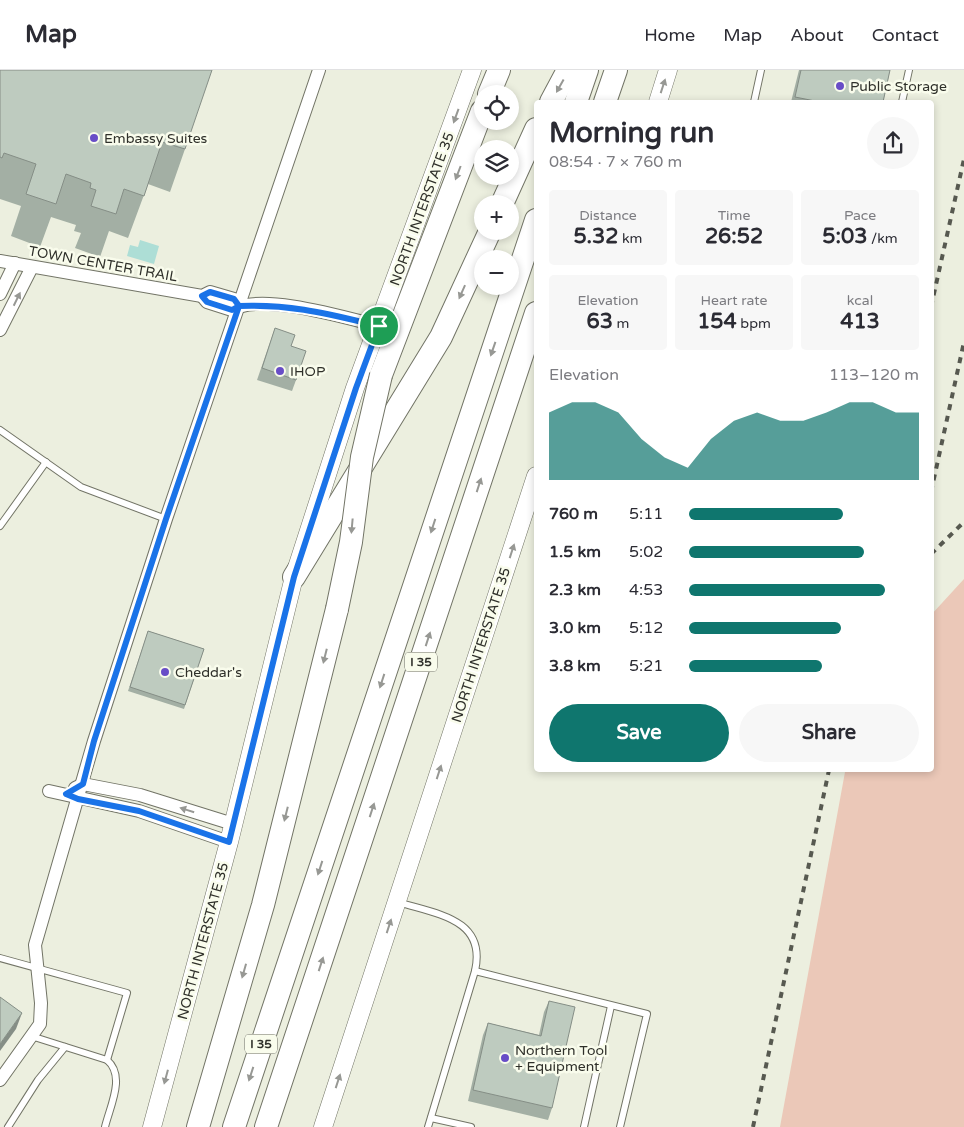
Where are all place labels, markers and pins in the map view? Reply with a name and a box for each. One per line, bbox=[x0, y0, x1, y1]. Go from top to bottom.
place label: Public Storage bbox=[850, 78, 947, 95]
marker: Public Storage bbox=[834, 80, 846, 92]
place label: Embassy Suites bbox=[104, 130, 208, 147]
marker: Embassy Suites bbox=[88, 132, 100, 144]
pin bbox=[358, 305, 400, 347]
place label: IHOP bbox=[290, 363, 325, 380]
marker: IHOP bbox=[274, 365, 286, 377]
place label: Cheddar's bbox=[175, 664, 242, 681]
marker: Cheddar's bbox=[159, 666, 171, 678]
place label: Northern Tool + Equipment bbox=[515, 1042, 607, 1075]
marker: Northern Tool + Equipment bbox=[499, 1052, 511, 1064]

